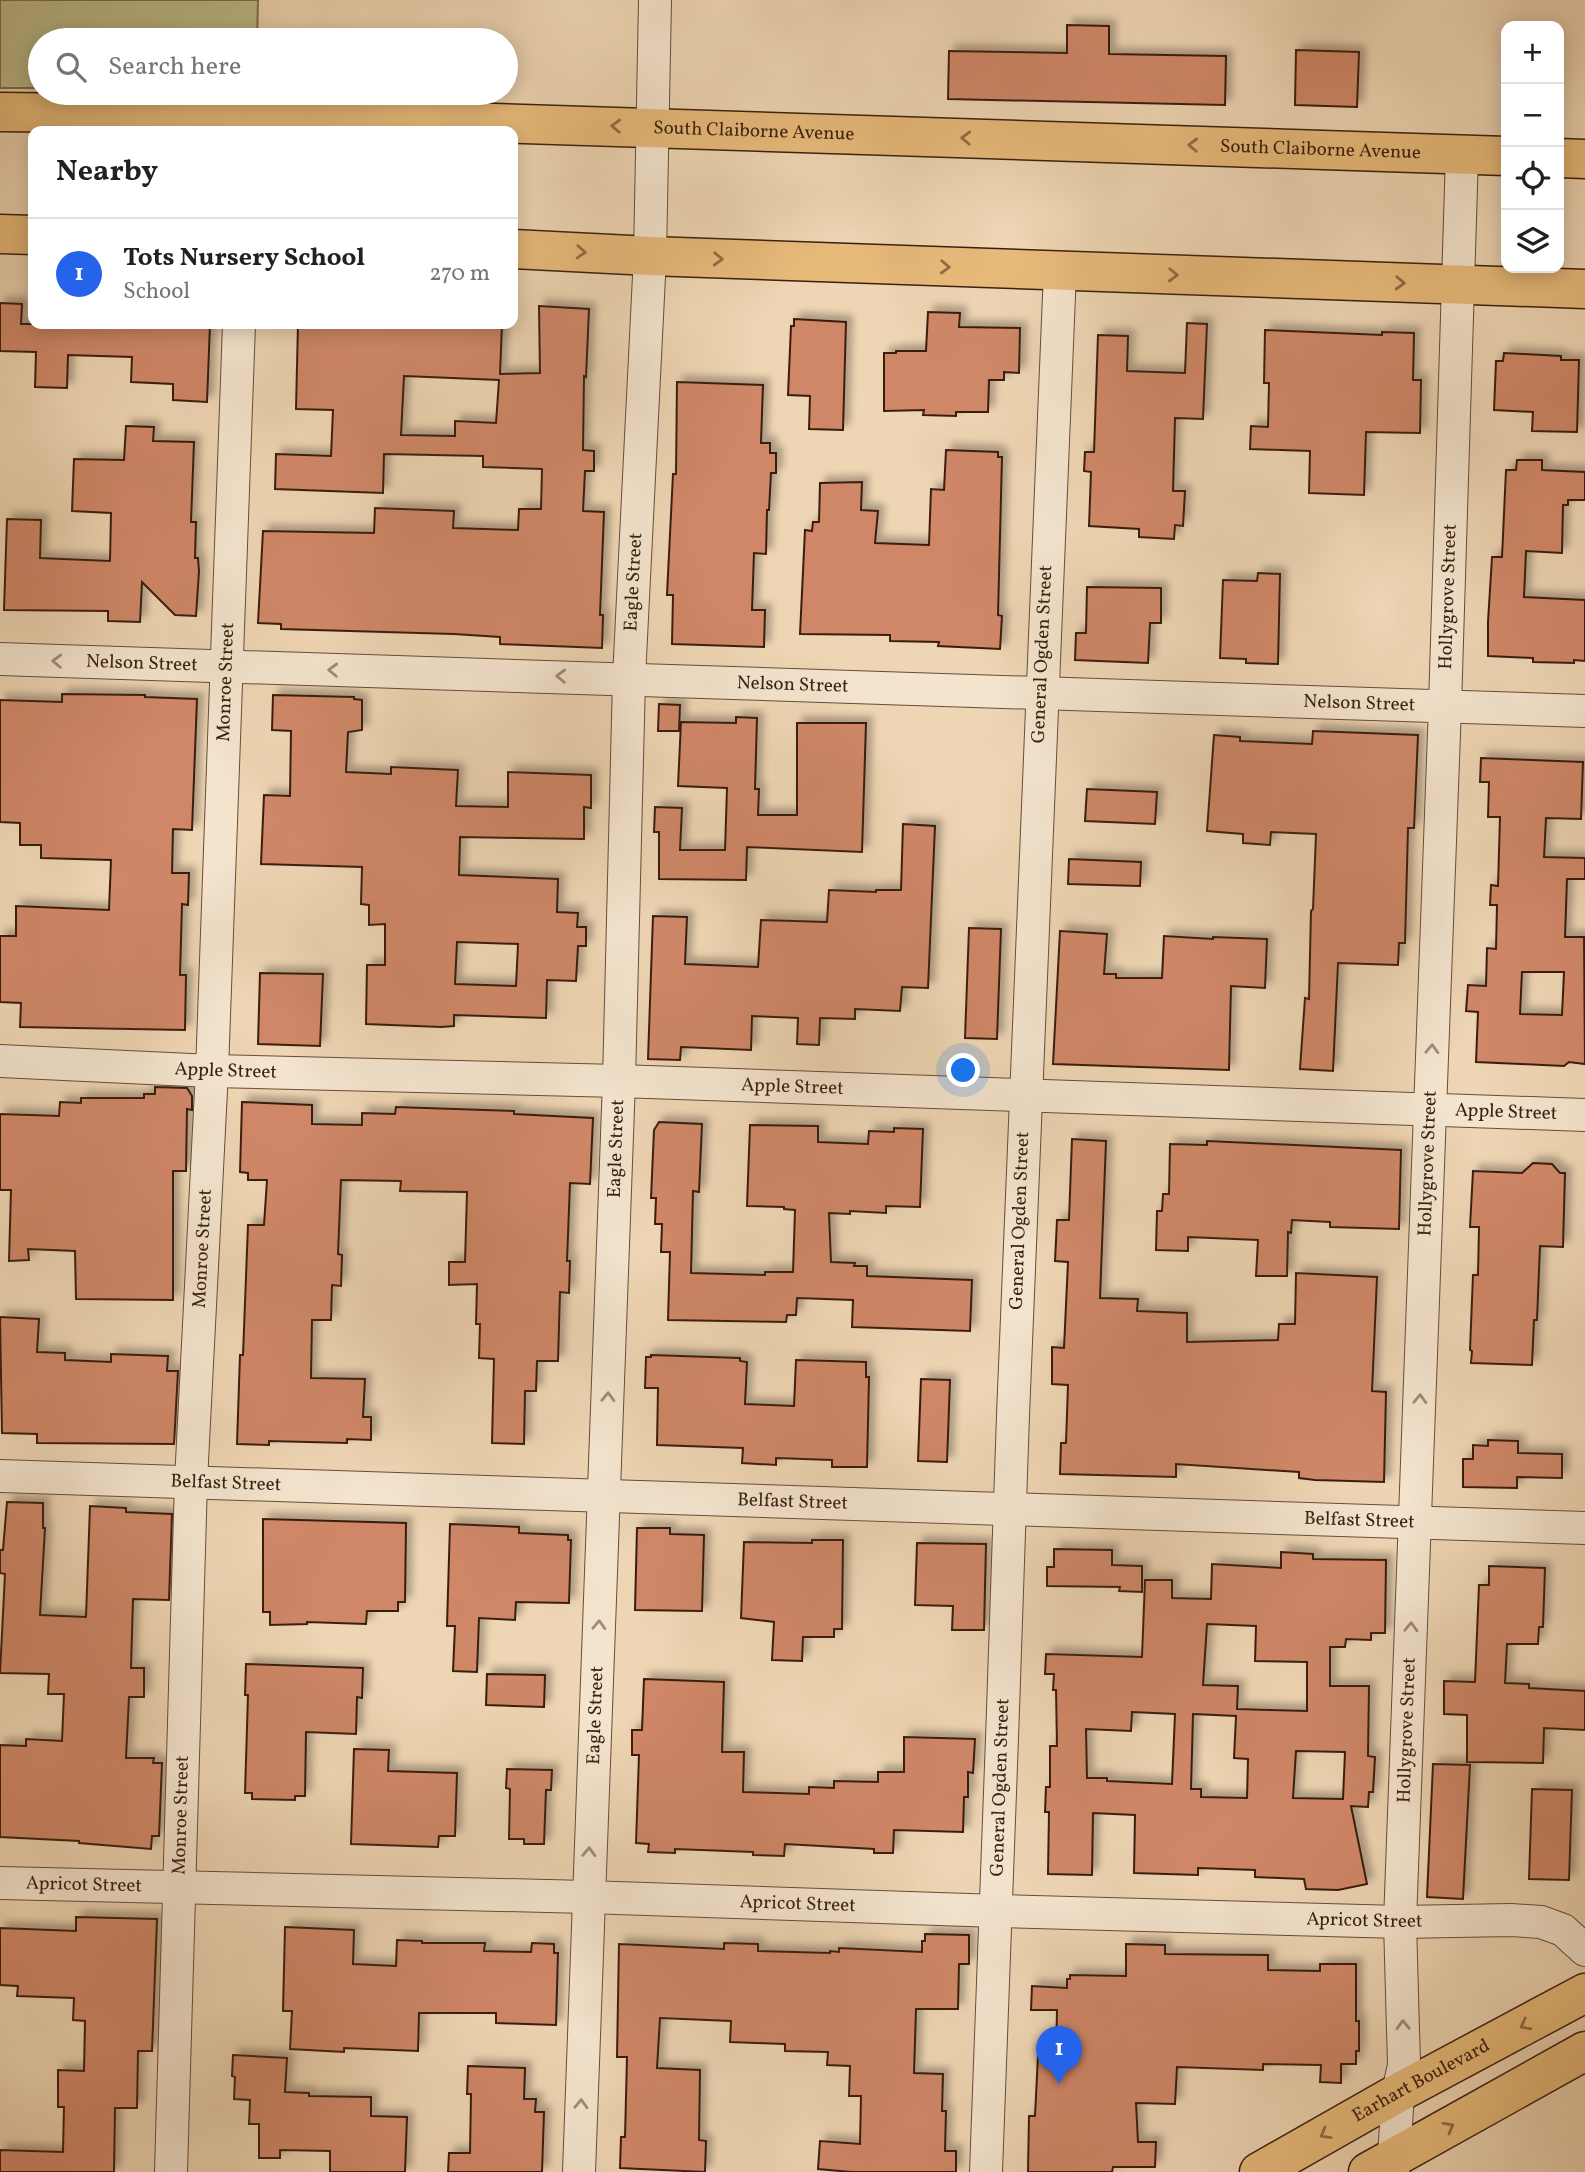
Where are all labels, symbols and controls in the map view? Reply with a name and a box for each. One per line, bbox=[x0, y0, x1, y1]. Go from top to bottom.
map controls bbox=[1501, 21, 1564, 273]
button: + bbox=[1501, 21, 1564, 84]
search box bbox=[28, 28, 518, 105]
icon: search bbox=[52, 48, 90, 86]
text: Search here bbox=[108, 49, 241, 85]
button: − bbox=[1501, 84, 1564, 147]
street label: South Claiborne Avenue bbox=[653, 115, 855, 148]
one-way arrow bbox=[610, 119, 621, 134]
one-way arrow bbox=[960, 130, 971, 145]
street label: South Claiborne Avenue bbox=[1219, 134, 1421, 166]
one-way arrow bbox=[1187, 138, 1198, 153]
button: locate bbox=[1501, 147, 1564, 210]
text: Nearby bbox=[56, 151, 158, 193]
button: layers bbox=[1501, 210, 1564, 273]
text: Tots Nursery School bbox=[123, 240, 365, 276]
one-way arrow bbox=[576, 245, 587, 260]
one-way arrow bbox=[713, 251, 724, 266]
text: 1 bbox=[74, 258, 84, 290]
text: 270 m bbox=[429, 258, 490, 290]
one-way arrow bbox=[940, 259, 951, 274]
one-way arrow bbox=[1167, 267, 1178, 282]
one-way arrow bbox=[1395, 275, 1406, 290]
text: School bbox=[123, 276, 190, 308]
street label: Hollygrove Street bbox=[1433, 523, 1464, 670]
street label: Eagle Street bbox=[618, 532, 649, 632]
street label: General Ogden Street bbox=[1026, 564, 1059, 744]
street label: Monroe Street bbox=[211, 622, 241, 742]
street label: Nelson Street bbox=[85, 649, 199, 678]
one-way arrow bbox=[51, 653, 62, 668]
one-way arrow bbox=[327, 662, 338, 678]
one-way arrow bbox=[555, 669, 566, 684]
street label: Nelson Street bbox=[736, 670, 849, 700]
street label: Nelson Street bbox=[1303, 689, 1416, 718]
one-way arrow bbox=[1425, 1044, 1440, 1055]
your location bbox=[946, 1053, 980, 1087]
street label: Apple Street bbox=[174, 1056, 278, 1086]
street label: Apple Street bbox=[741, 1072, 845, 1102]
street label: Hollygrove Street bbox=[1412, 1090, 1444, 1237]
street label: Apple Street bbox=[1454, 1097, 1558, 1127]
street label: Eagle Street bbox=[602, 1098, 631, 1199]
street label: General Ogden Street bbox=[1004, 1131, 1036, 1310]
street label: Monroe Street bbox=[187, 1188, 219, 1309]
one-way arrow bbox=[601, 1392, 616, 1403]
one-way arrow bbox=[1412, 1394, 1427, 1405]
street label: Belfast Street bbox=[170, 1469, 282, 1498]
street label: Belfast Street bbox=[737, 1487, 849, 1517]
street label: Belfast Street bbox=[1303, 1506, 1415, 1535]
one-way arrow bbox=[592, 1619, 607, 1630]
one-way arrow bbox=[1404, 1621, 1419, 1632]
street label: Hollygrove Street bbox=[1391, 1656, 1423, 1803]
street label: Eagle Street bbox=[581, 1665, 611, 1765]
street label: General Ogden Street bbox=[984, 1697, 1016, 1877]
street label: Monroe Street bbox=[167, 1755, 196, 1875]
one-way arrow bbox=[582, 1846, 597, 1857]
street label: Apricot Street bbox=[26, 1871, 143, 1899]
street label: Apricot Street bbox=[739, 1889, 857, 1919]
street label: Apricot Street bbox=[1306, 1906, 1423, 1935]
one-way arrow bbox=[1520, 2017, 1532, 2031]
one-way arrow bbox=[1395, 2020, 1410, 2031]
pin: 1 bbox=[1036, 2026, 1082, 2084]
street label: Earhart Boulevard bbox=[1348, 2033, 1495, 2129]
one-way arrow bbox=[573, 2098, 589, 2109]
one-way arrow bbox=[1441, 2122, 1454, 2135]
one-way arrow bbox=[1320, 2126, 1332, 2139]

